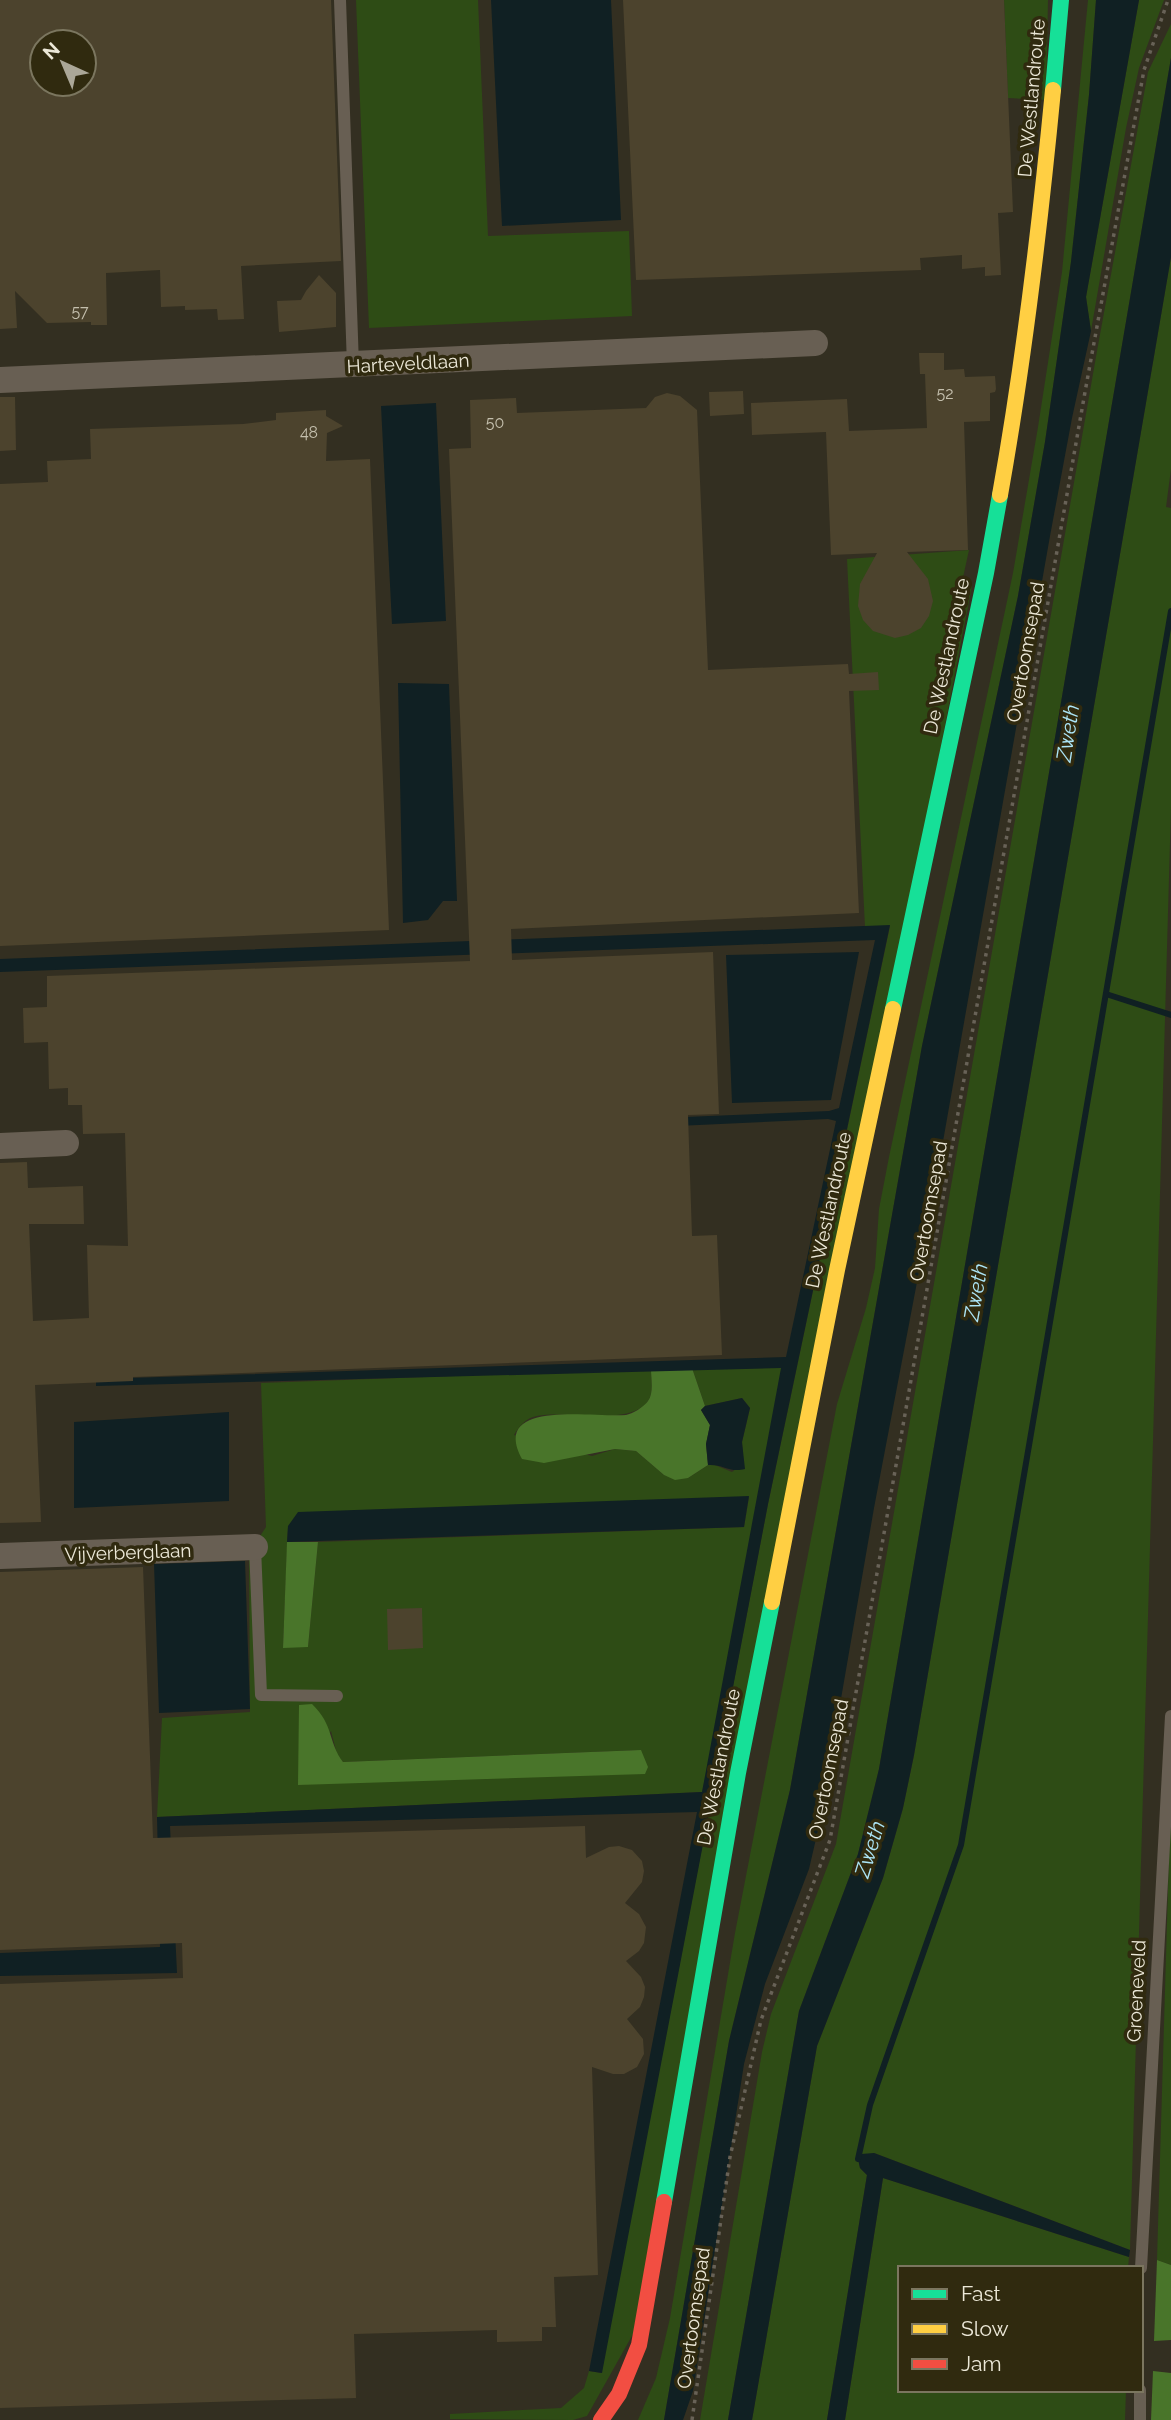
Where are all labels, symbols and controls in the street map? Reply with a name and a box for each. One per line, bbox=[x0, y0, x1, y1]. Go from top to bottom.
street label: De Westlandroute bbox=[1013, 18, 1049, 178]
north arrow bbox=[28, 28, 98, 98]
text: N bbox=[38, 38, 64, 64]
house number: 57 bbox=[71, 302, 89, 321]
street label: Harteveldlaan bbox=[346, 349, 470, 377]
house number: 52 bbox=[936, 384, 954, 403]
house number: 50 bbox=[486, 413, 504, 432]
house number: 48 bbox=[300, 423, 318, 442]
street label: De Westlandroute bbox=[919, 576, 973, 736]
street label: Overtoomsepad bbox=[1002, 580, 1048, 724]
water label: Zweth bbox=[1050, 702, 1084, 764]
street label: De Westlandroute bbox=[801, 1130, 855, 1290]
street label: Overtoomsepad bbox=[905, 1139, 951, 1283]
water label: Zweth bbox=[958, 1261, 993, 1324]
street label: Vijverberglaan bbox=[64, 1539, 192, 1565]
street label: De Westlandroute bbox=[692, 1687, 744, 1847]
street label: Overtoomsepad bbox=[804, 1697, 852, 1841]
water label: Zweth bbox=[849, 1818, 890, 1881]
street label: Groeneveld bbox=[1122, 1939, 1150, 2043]
street label: Overtoomsepad bbox=[672, 2246, 714, 2390]
legend bbox=[898, 2266, 1143, 2392]
text: Fast bbox=[961, 2281, 1001, 2306]
text: Slow bbox=[961, 2316, 1009, 2341]
text: Jam bbox=[961, 2351, 1002, 2376]

